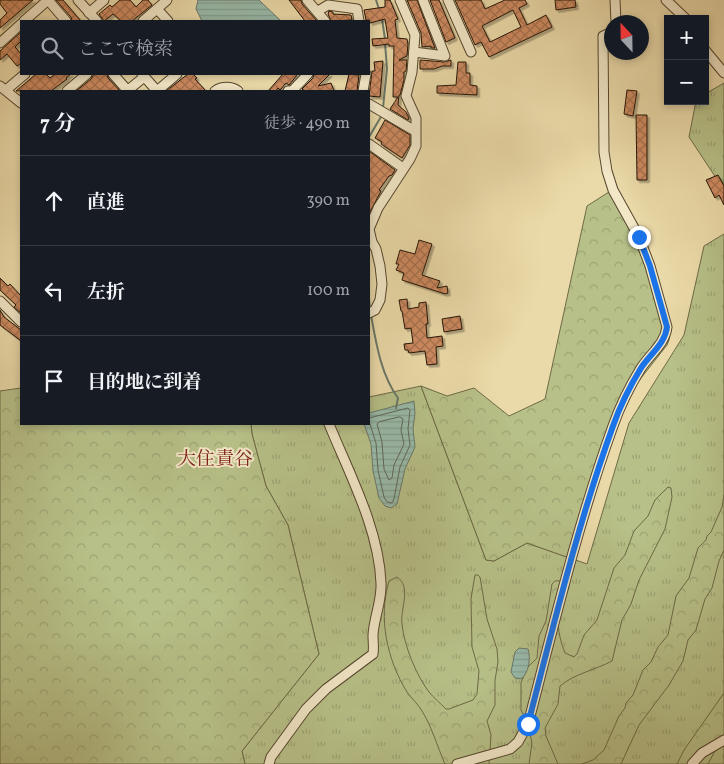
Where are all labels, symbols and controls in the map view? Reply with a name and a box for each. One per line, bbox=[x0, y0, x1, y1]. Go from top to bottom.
north arrow bbox=[604, 15, 649, 60]
map controls bbox=[664, 15, 709, 105]
button: + bbox=[664, 15, 709, 60]
search box bbox=[20, 20, 370, 75]
icon: search bbox=[38, 34, 66, 62]
text: ここで検索 bbox=[78, 37, 173, 63]
button: − bbox=[664, 60, 709, 105]
text: 7 分 bbox=[40, 110, 75, 139]
text: 徒歩 · 490 m bbox=[264, 113, 350, 135]
icon: ahead bbox=[40, 187, 68, 215]
text: 直進 bbox=[87, 190, 125, 216]
text: 390 m bbox=[307, 190, 350, 212]
route end bbox=[628, 226, 651, 249]
icon: left bbox=[40, 277, 68, 305]
text: 左折 bbox=[87, 280, 125, 306]
text: 100 m bbox=[307, 280, 350, 302]
icon: arrive bbox=[40, 367, 68, 395]
text: 目的地に到着 bbox=[87, 370, 201, 396]
district label: 大住責谷 bbox=[177, 447, 253, 473]
route start bbox=[517, 713, 540, 736]

